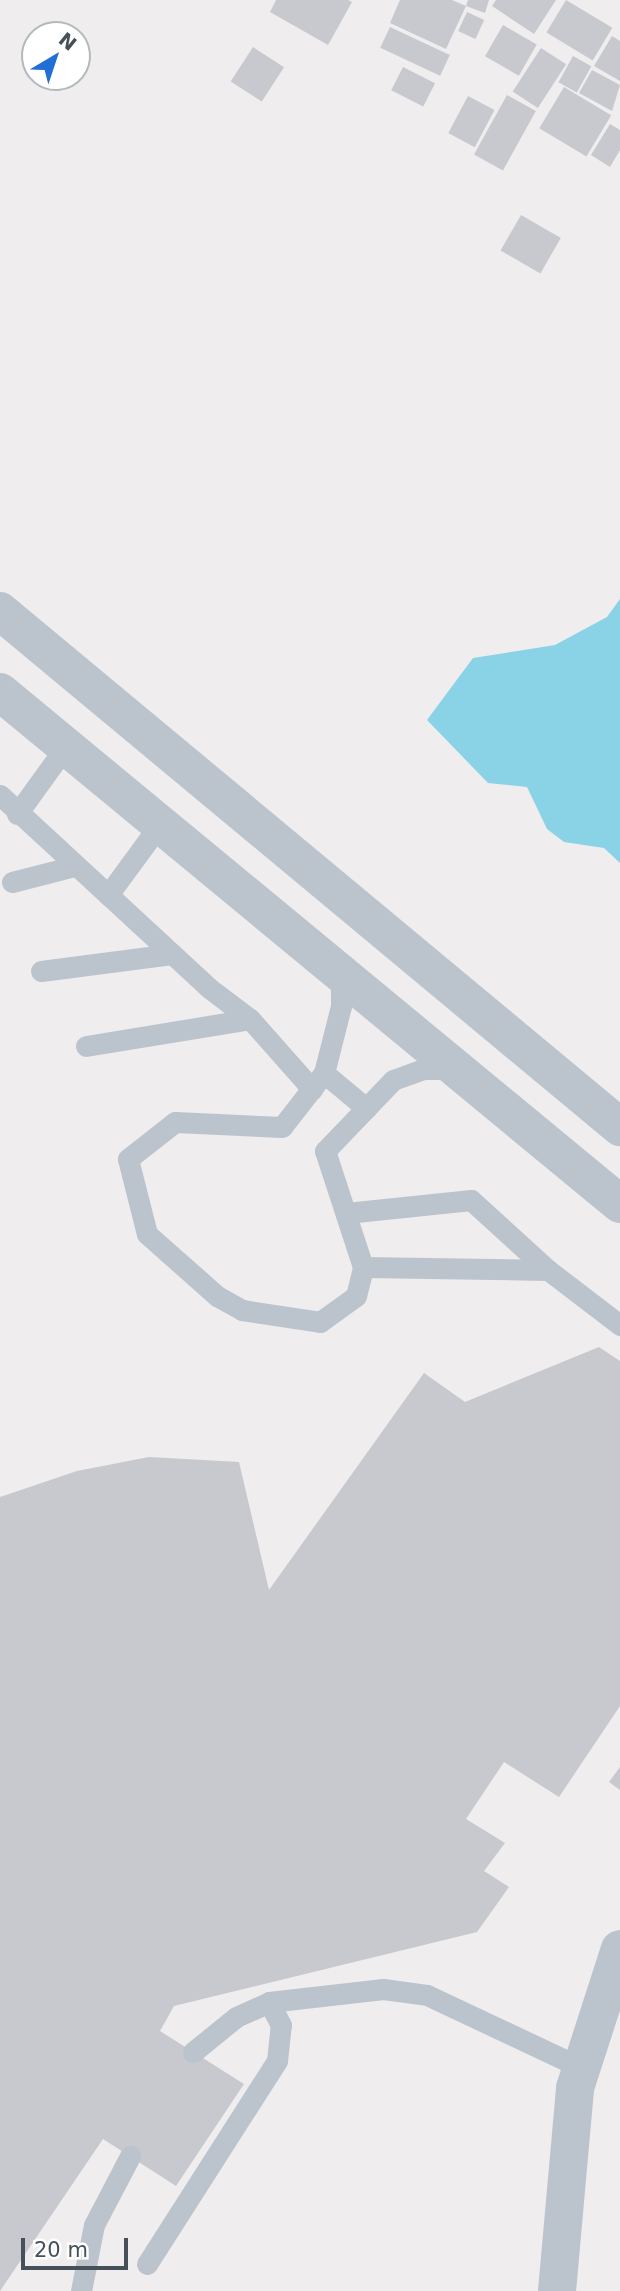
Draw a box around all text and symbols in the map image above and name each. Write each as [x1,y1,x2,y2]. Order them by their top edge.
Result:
north arrow [21,21,91,91]
text: N [55,28,81,55]
scale bar [24,2224,131,2268]
text: 20 m [34,2238,88,2262]

